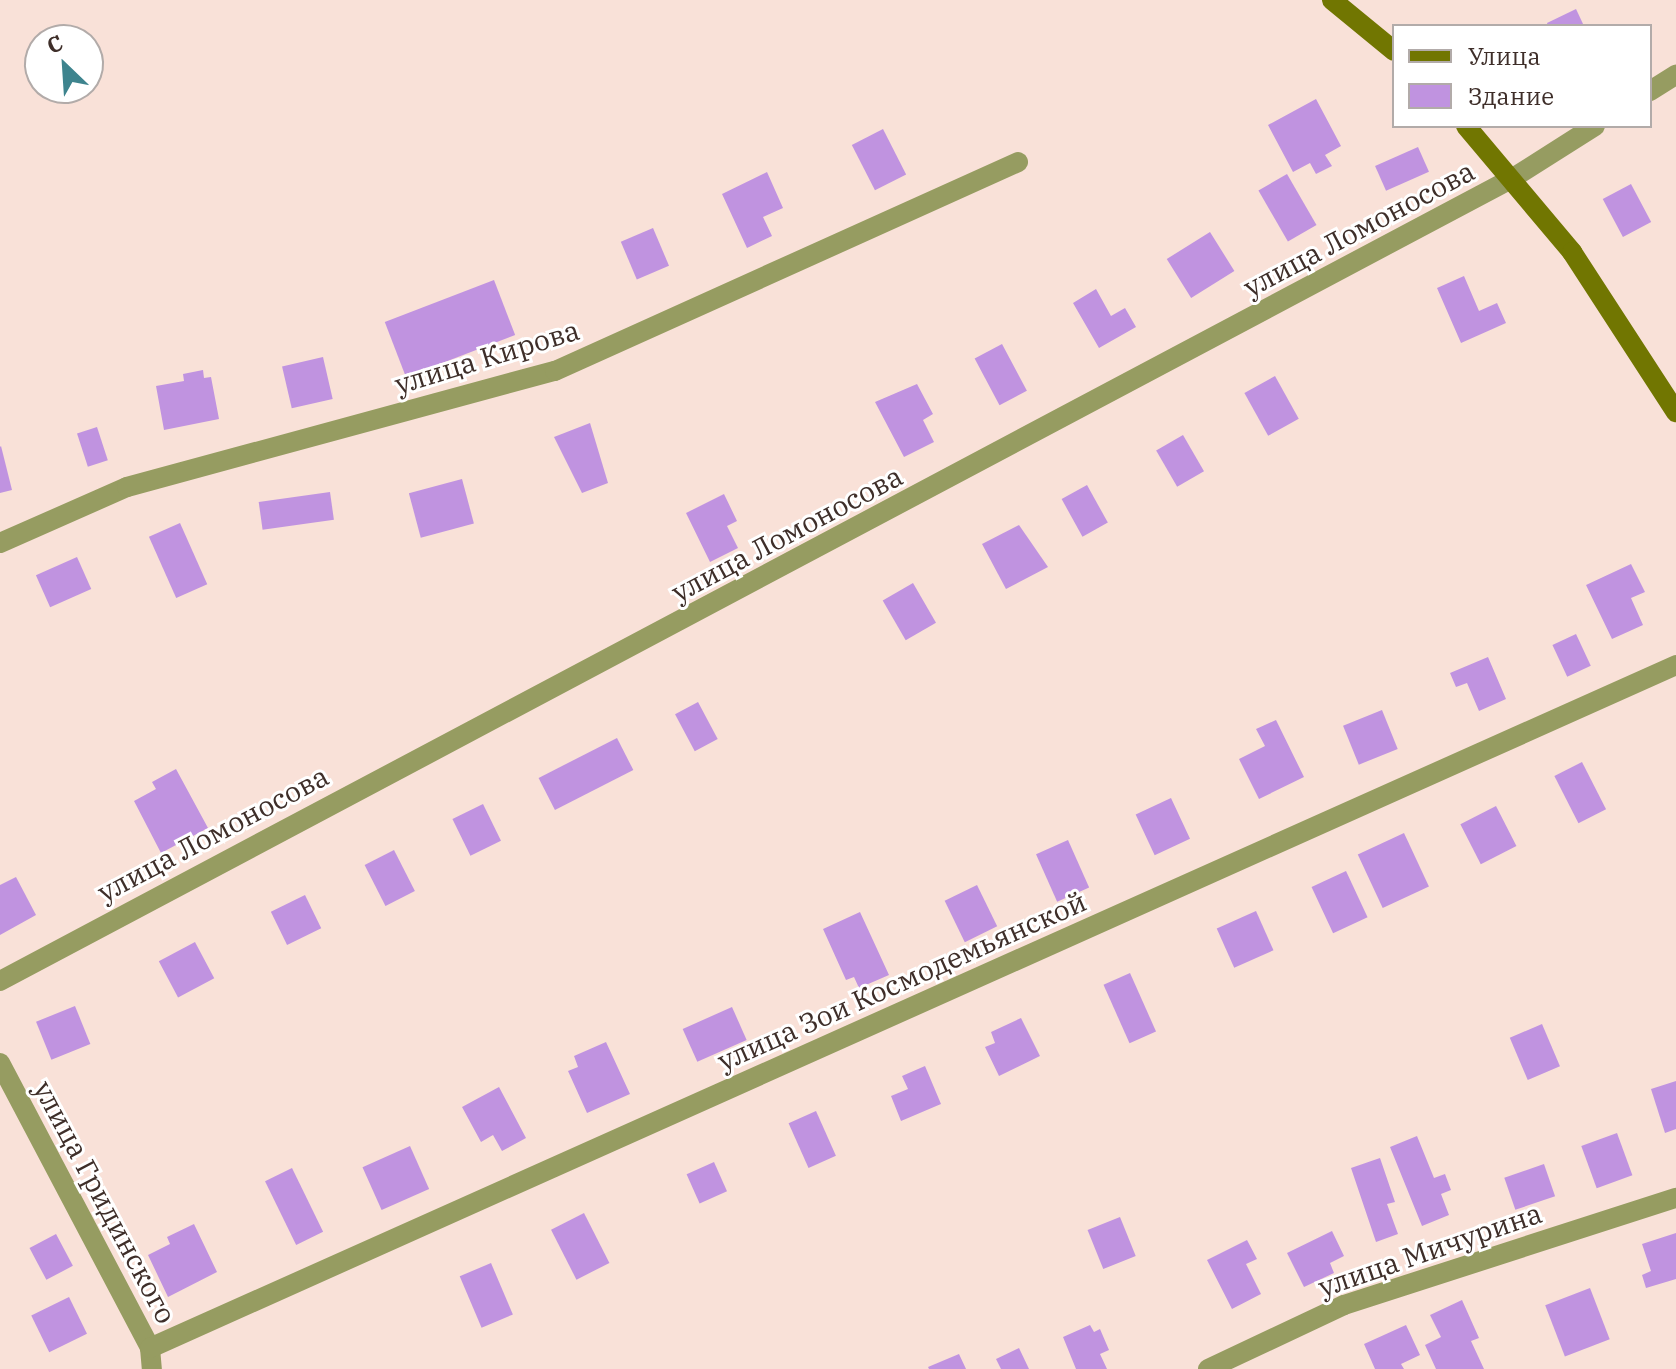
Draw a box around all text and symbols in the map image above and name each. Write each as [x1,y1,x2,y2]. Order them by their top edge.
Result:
north arrow [24,24,104,104]
legend [1392,24,1652,128]
text: С [42,27,67,60]
text: Улица [1468,40,1541,72]
text: Здание [1468,80,1554,112]
street label: улица Ломоносова [1238,154,1480,304]
street label: улица Кирова [391,313,583,401]
street label: улица Ломоносова [666,459,908,609]
street label: улица Ломоносова [92,759,334,909]
street label: улица Зои Космодемьянской [712,884,1092,1078]
street label: улица Гридинского [27,1075,183,1329]
street label: улица Мичурина [1314,1196,1546,1304]

